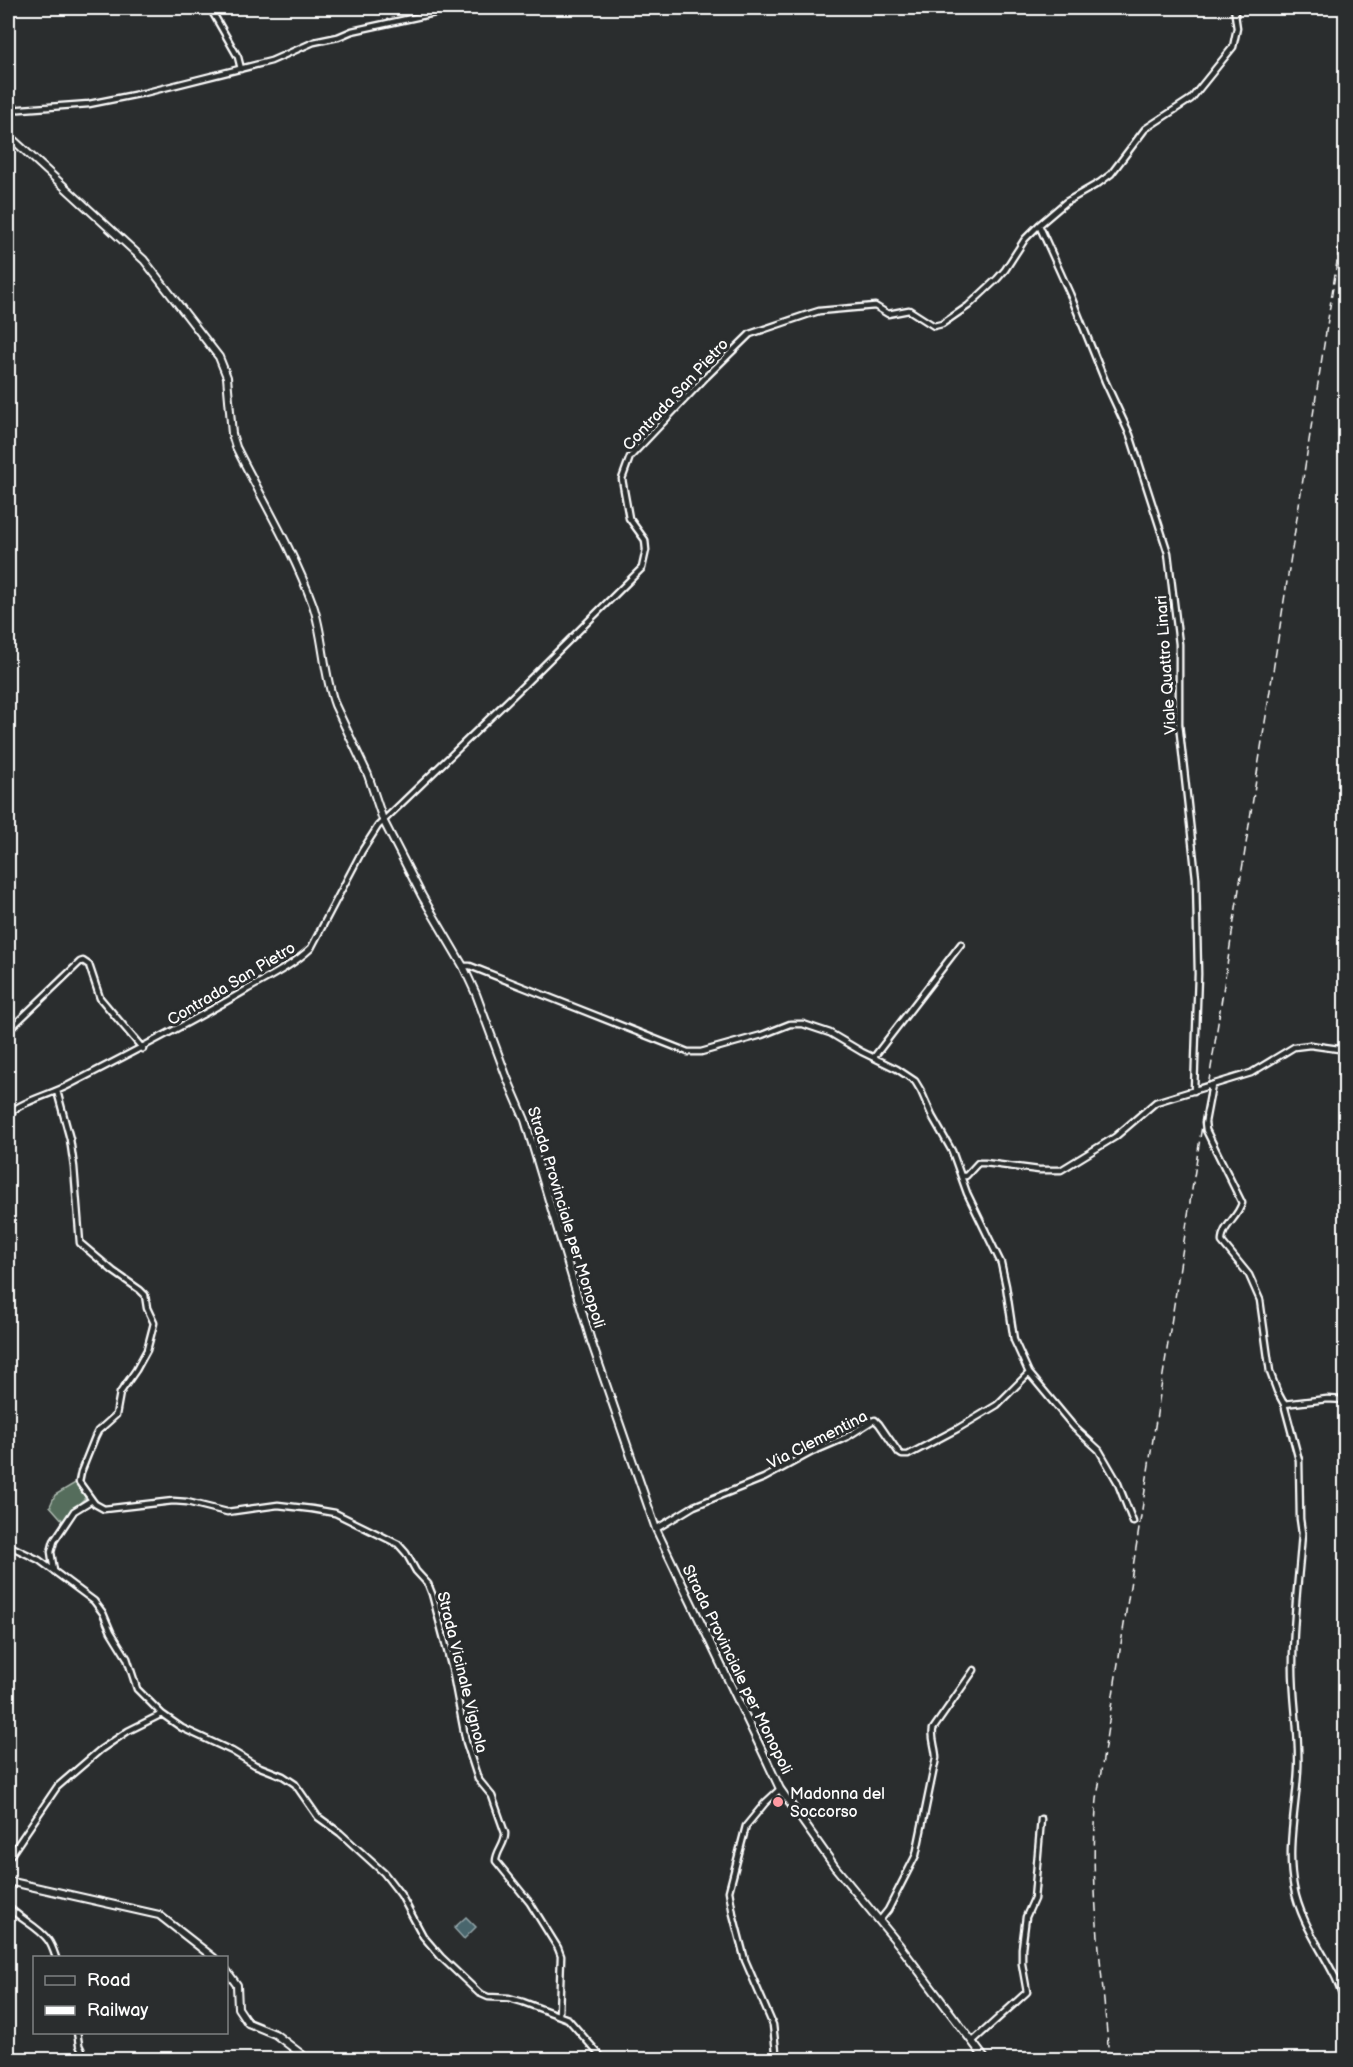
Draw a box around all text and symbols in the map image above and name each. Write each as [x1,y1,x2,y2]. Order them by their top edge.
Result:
street label: Contrada San Pietro [619,335,733,455]
street label: Viale Quattro Linari [1152,595,1181,735]
street label: Contrada San Pietro [164,939,299,1030]
street label: Strada Provinciale per Monopoli [523,1104,608,1331]
street label: Via Clementina [764,1407,871,1474]
street label: Strada Provinciale per Monopoli [678,1562,796,1778]
street label: Strada Vicinale Vignola [432,1590,491,1755]
place label: Madonna del Soccorso [790,1785,885,1822]
marker: Madonna del Soccorso [771,1795,785,1809]
legend [33,1956,228,2034]
text: Road [87,1970,131,1991]
text: Railway [87,2000,149,2021]

